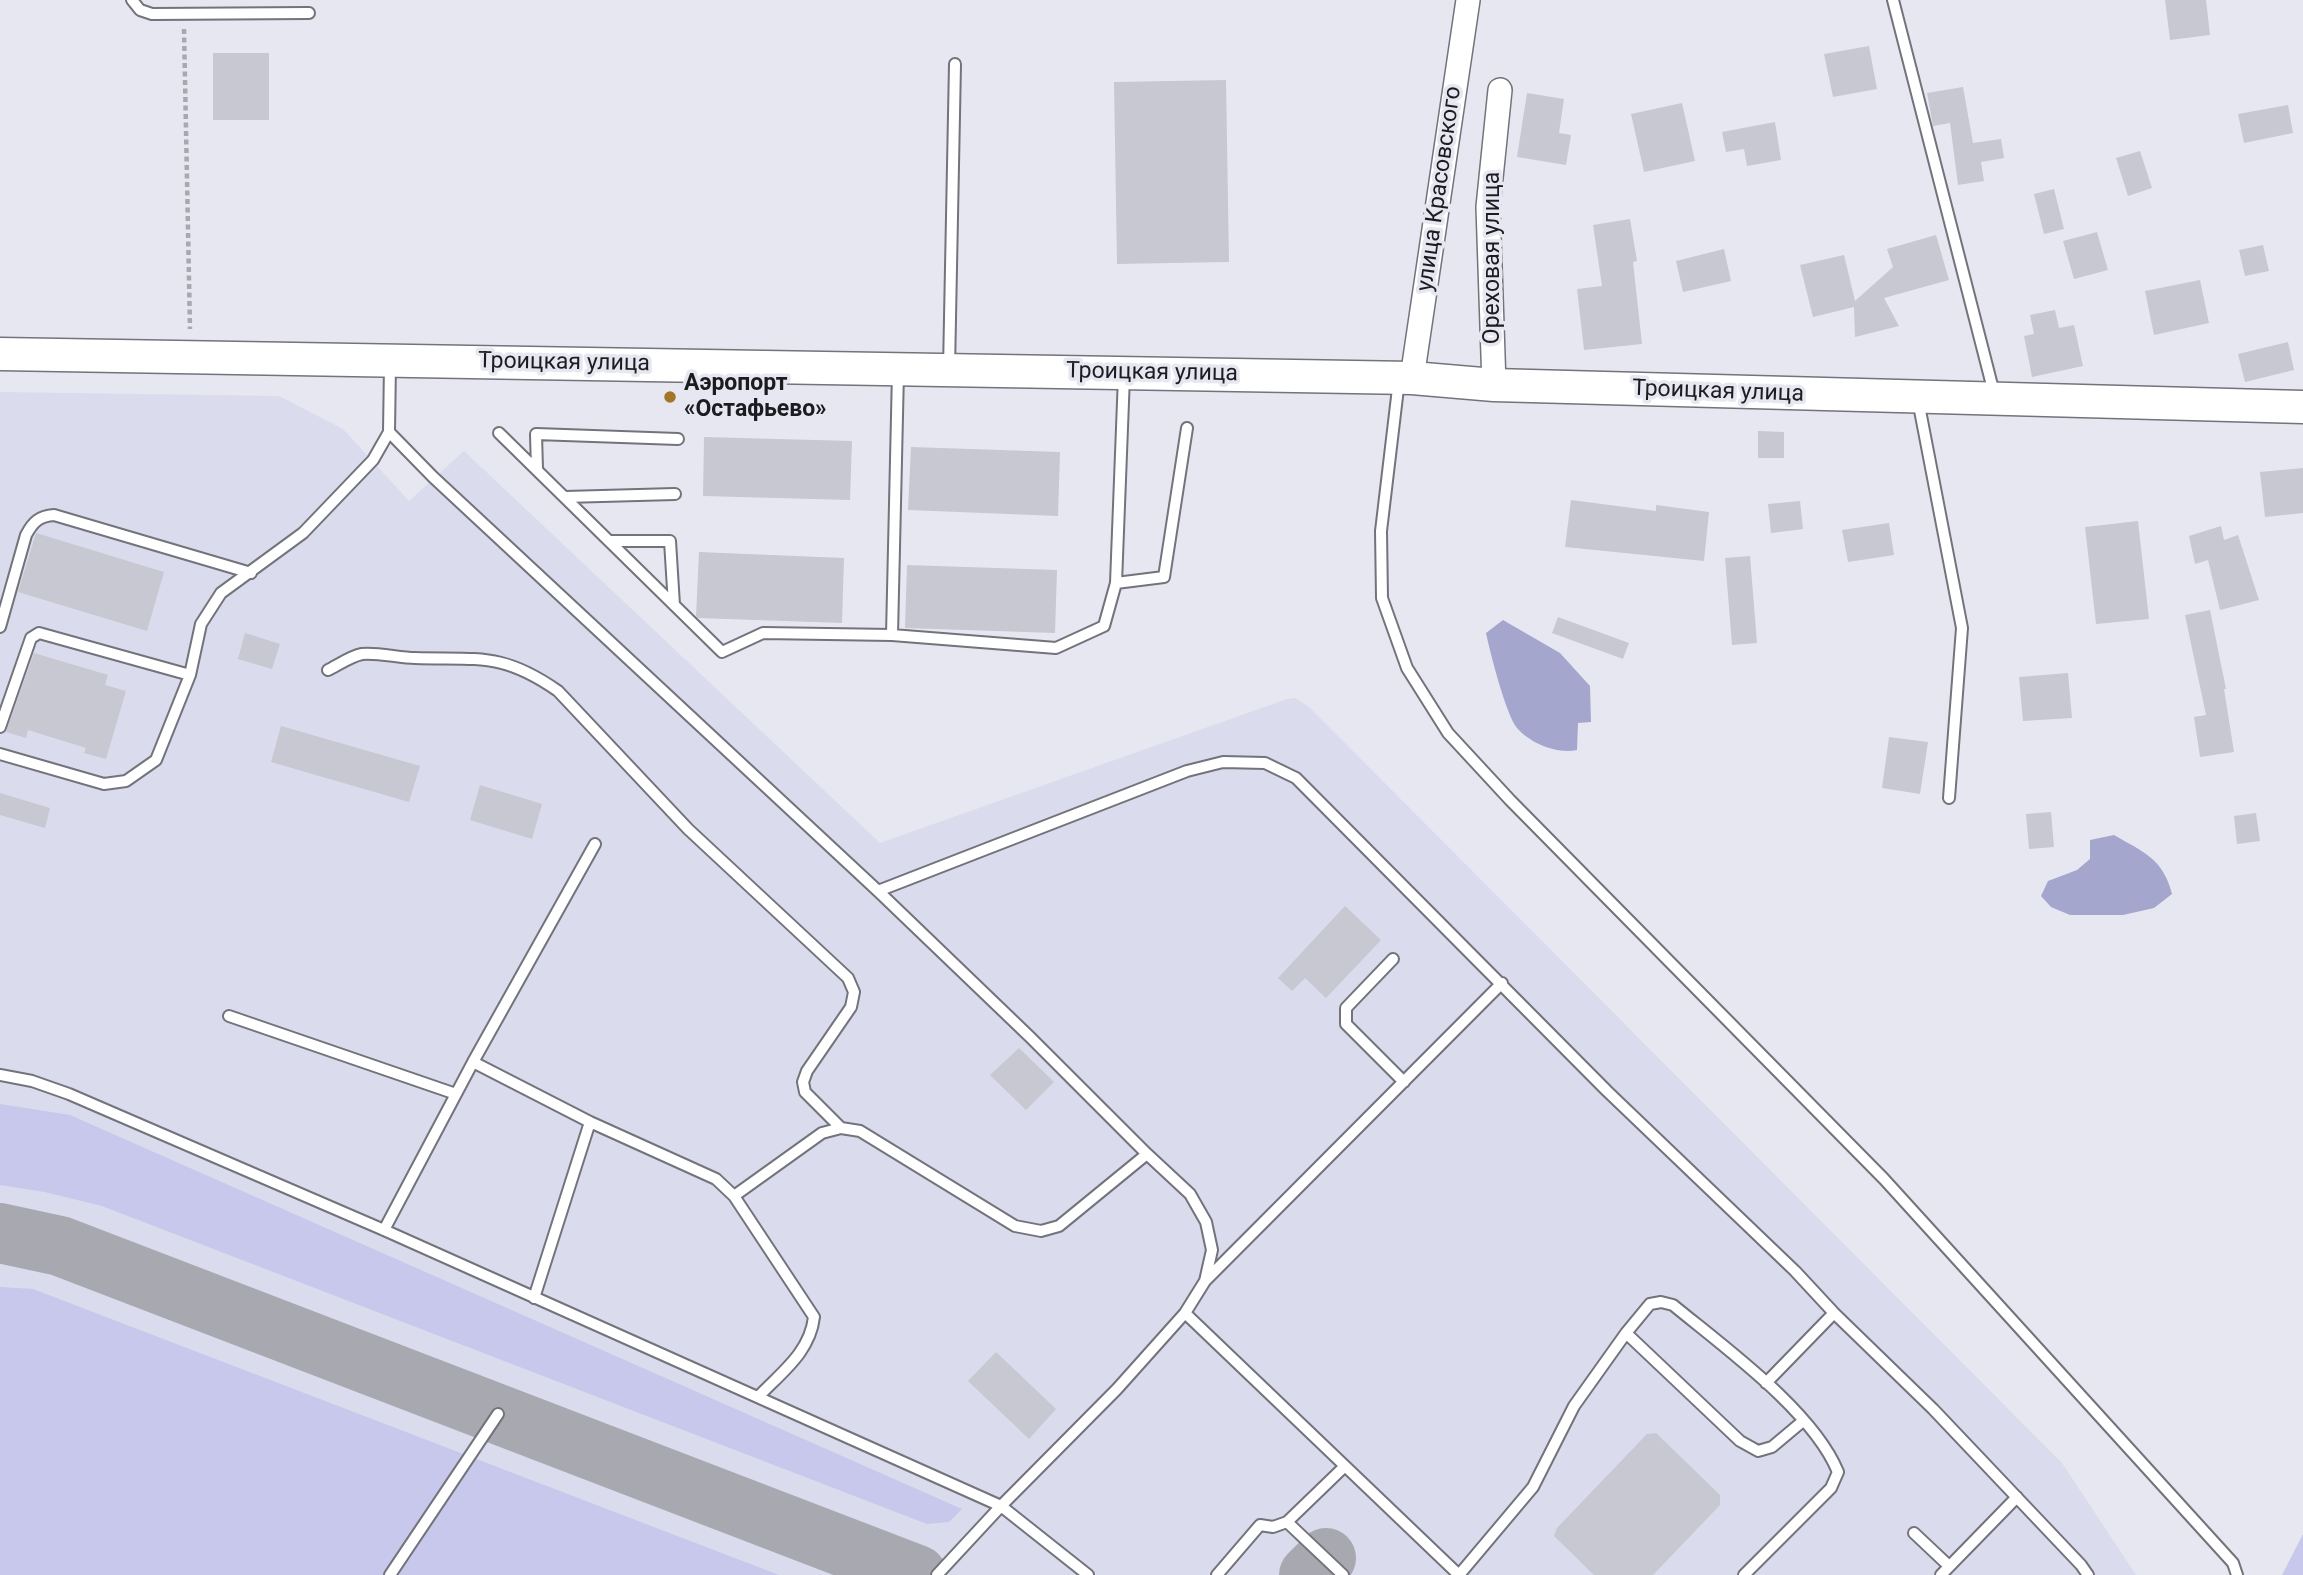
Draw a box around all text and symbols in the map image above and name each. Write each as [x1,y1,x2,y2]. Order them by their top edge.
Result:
street label: улица Красовского [1412,85,1468,293]
street label: Ореховая улица [1479,172,1507,344]
street label: Троицкая улица [478,348,650,378]
street label: Троицкая улица [1066,358,1238,388]
place label: Аэропорт «Остафьево» [684,370,827,424]
street label: Троицкая улица [1632,375,1804,409]
marker: Аэропорт «Остафьево» [662,389,678,405]

